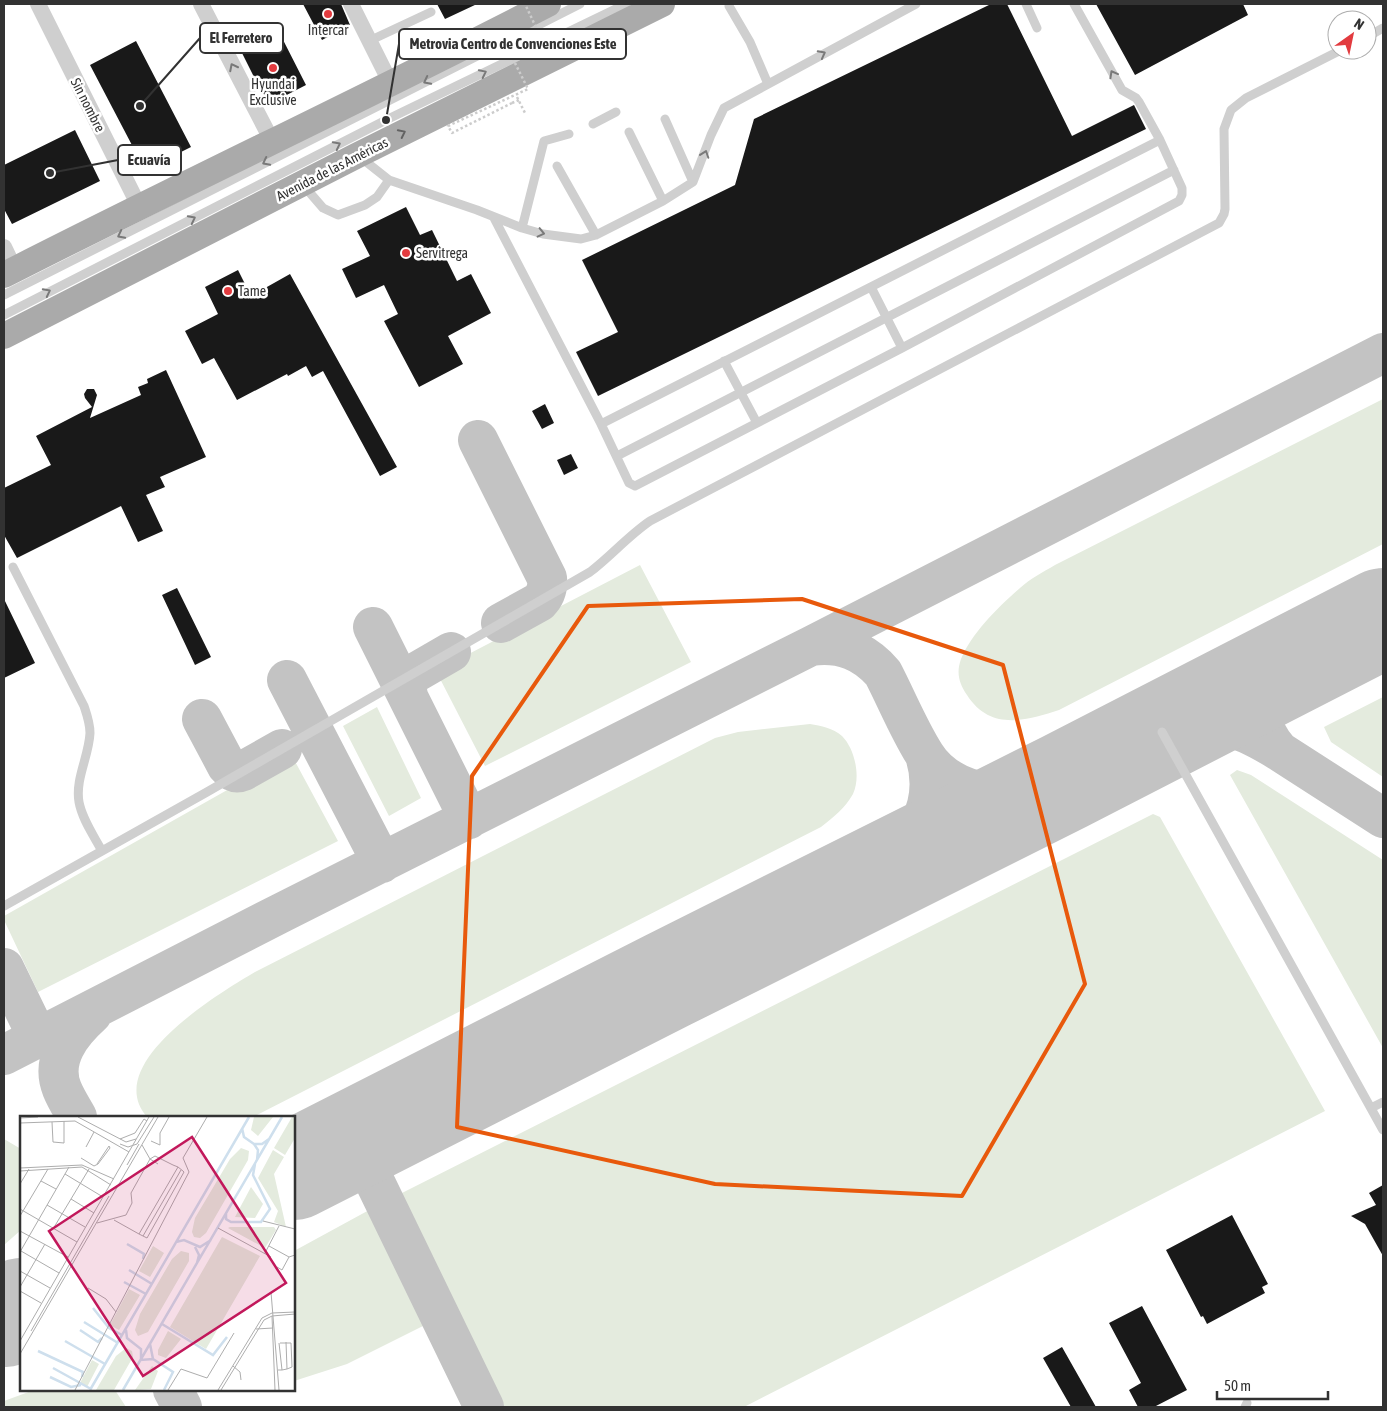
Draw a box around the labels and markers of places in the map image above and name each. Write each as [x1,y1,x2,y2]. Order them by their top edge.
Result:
marker: Intercar [322,8,334,20]
place label: Intercar [308,22,349,38]
callout: El Ferretero [200,23,283,53]
callout: Metrovia Centro de Convenciones Este [399,29,626,59]
marker: Hyundai Exclusive [267,62,279,74]
place label: Hyundai Exclusive [249,76,297,108]
callout: Ecuavía [118,145,181,175]
place label: Servitrega [416,245,468,261]
marker: Servitrega [400,247,412,259]
place label: Tame [238,283,266,299]
marker: Tame [222,285,234,297]

